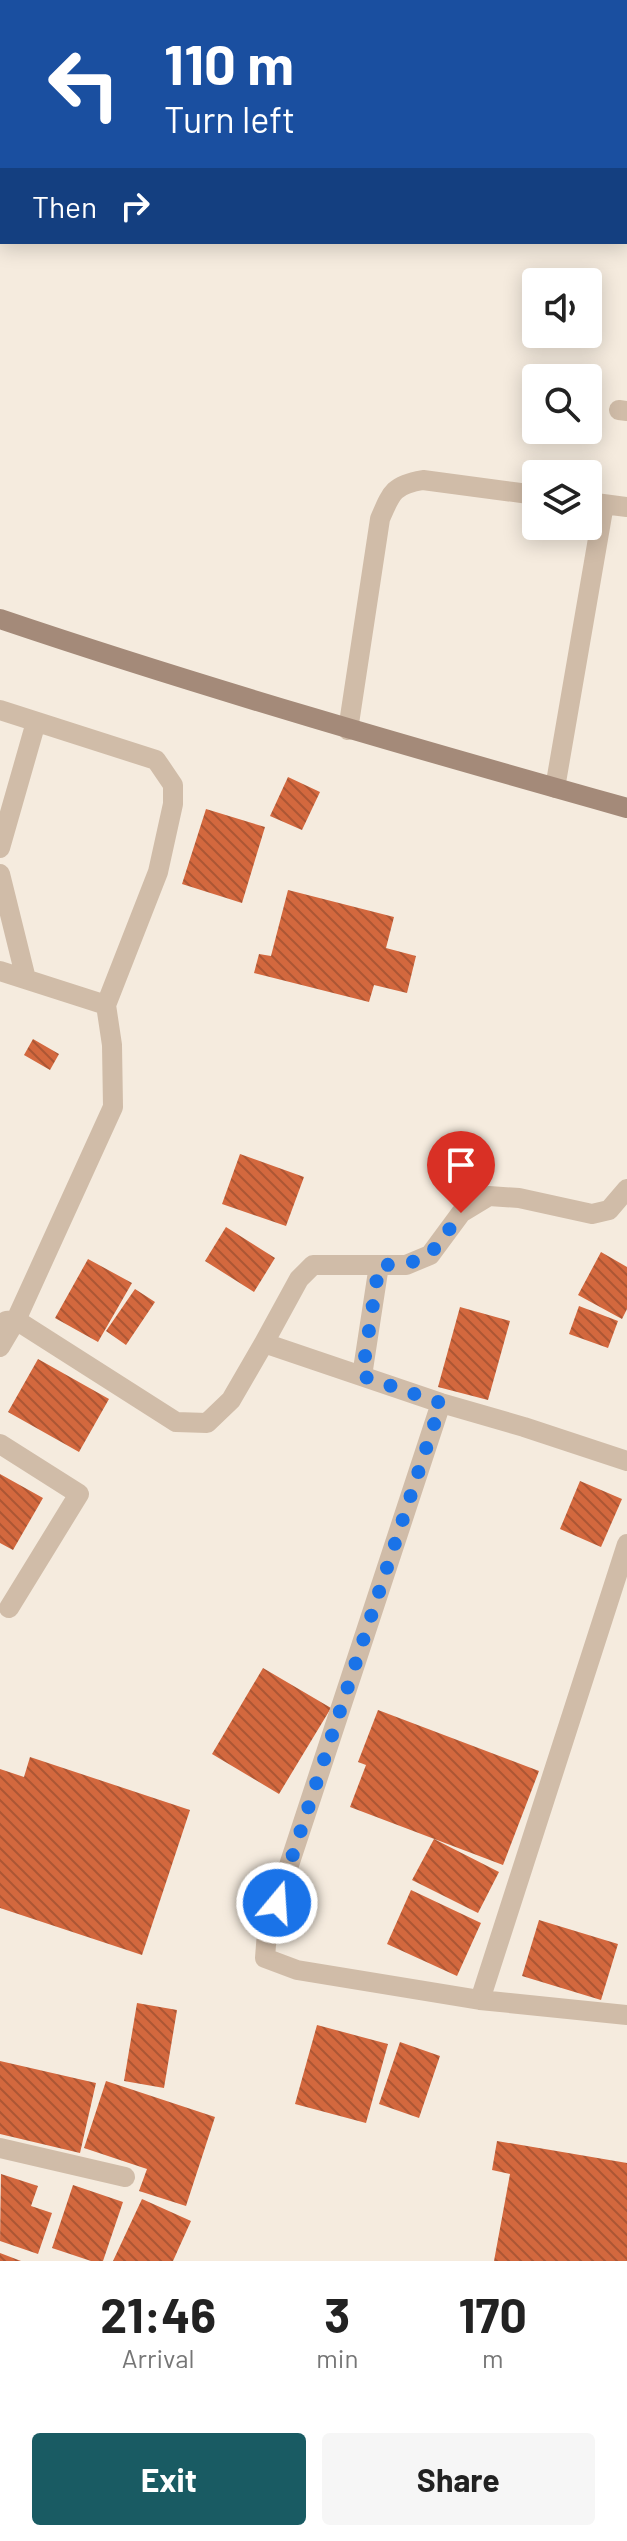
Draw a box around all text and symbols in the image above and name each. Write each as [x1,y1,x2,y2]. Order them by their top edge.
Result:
text: 110 m [164,29,294,96]
icon: left [32,32,136,136]
text: Turn left [164,97,295,140]
icon: right [113,184,157,228]
text: Then [32,188,97,224]
map controls [522,268,602,540]
button: sound [522,268,602,348]
button: search [522,364,602,444]
button: layers [522,460,602,540]
pin [427,1131,495,1213]
icon: arrive [439,1143,483,1187]
position arrow [235,1861,319,1945]
text: 21:46 [100,2285,216,2343]
text: 3 [324,2285,350,2343]
text: 170 [459,2285,527,2343]
text: Arrival [122,2342,194,2373]
text: min [316,2342,358,2373]
text: m [482,2342,503,2373]
button: Exit [32,2433,306,2525]
button: Share [322,2433,595,2525]

